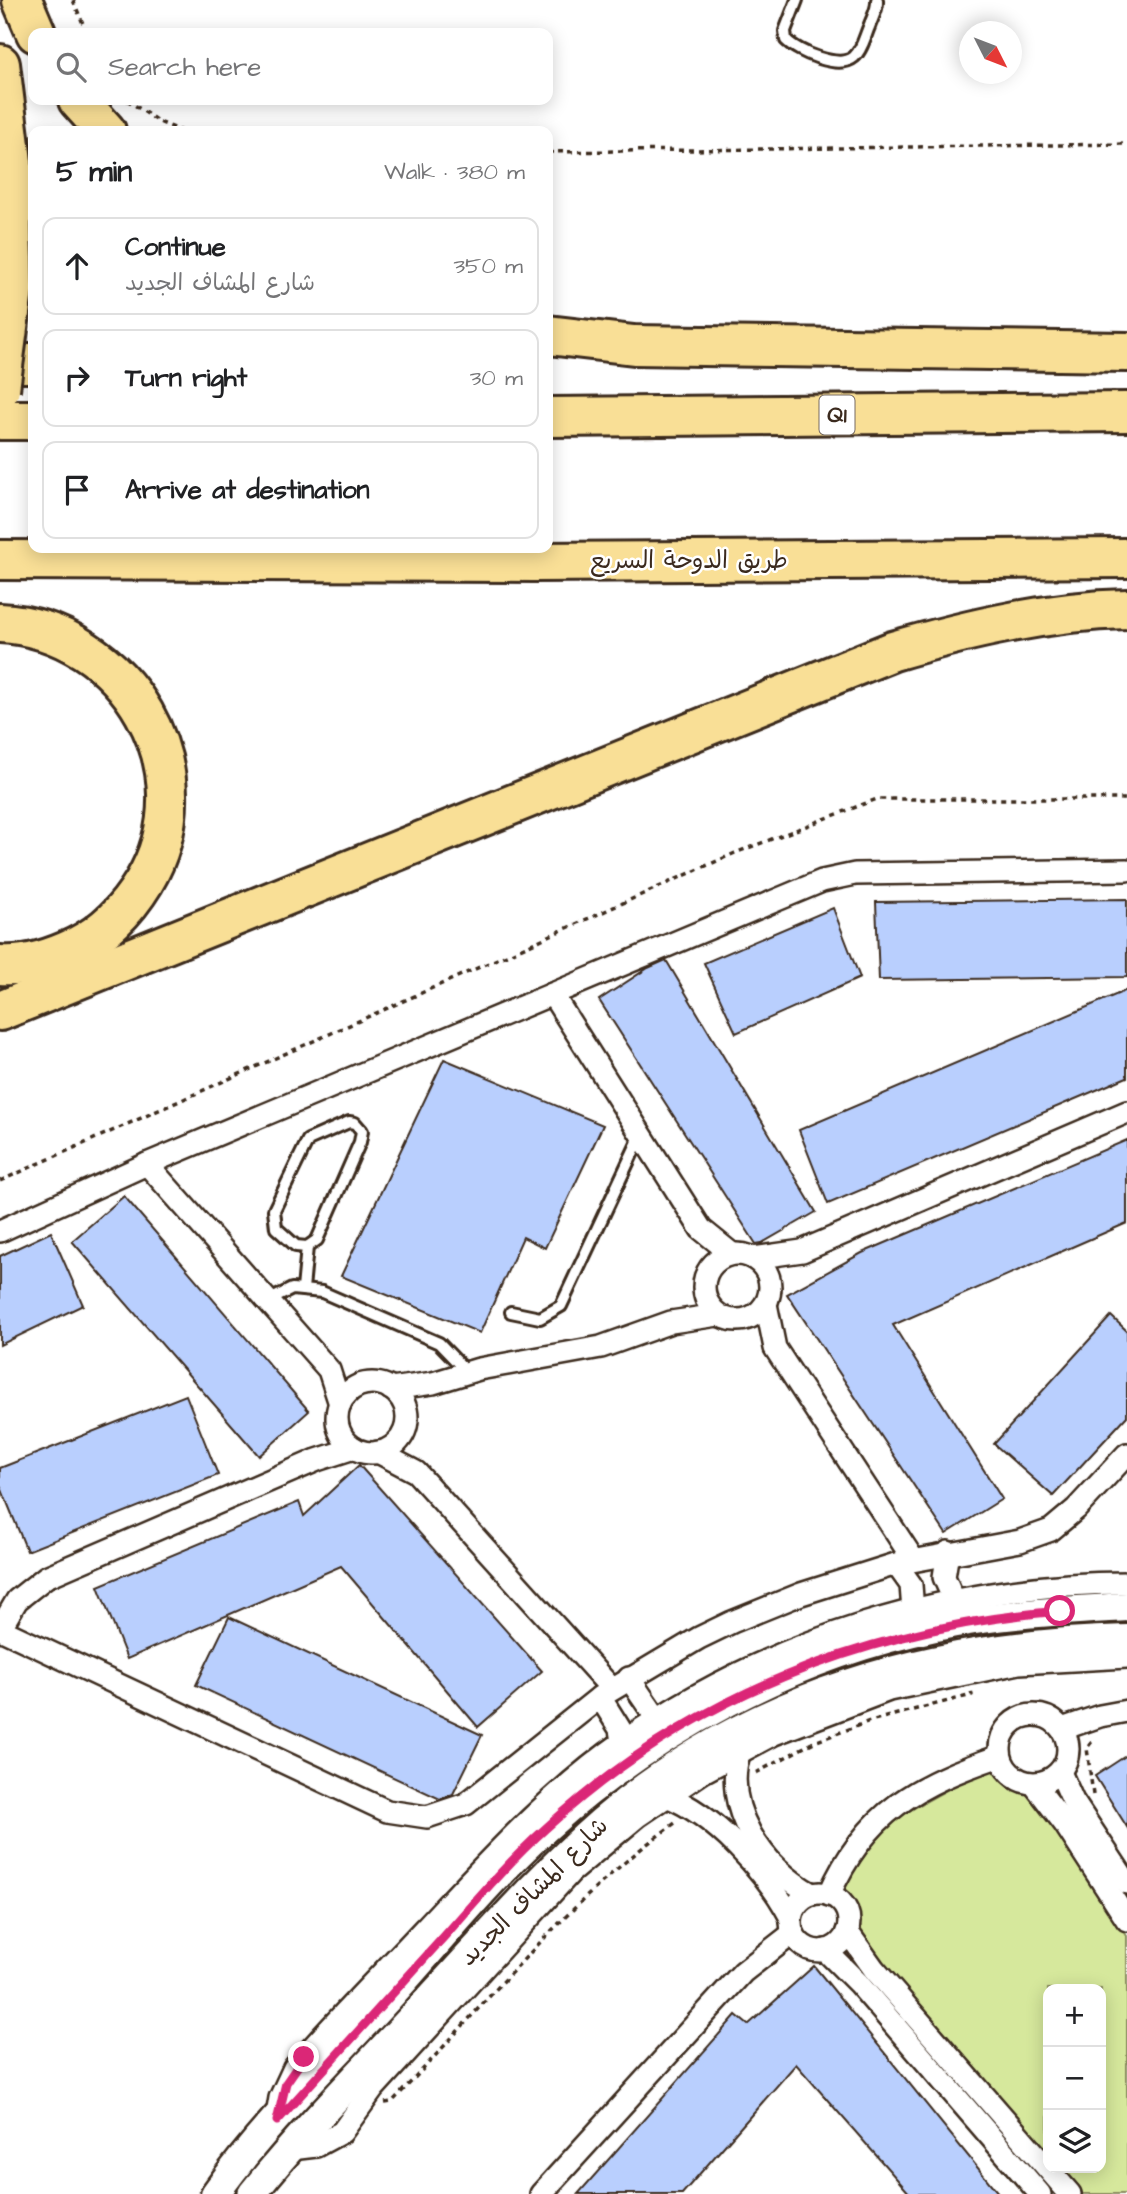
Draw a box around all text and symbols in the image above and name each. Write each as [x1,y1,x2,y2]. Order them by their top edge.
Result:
north arrow [959,21,1022,84]
search box [28,28,553,105]
icon: search [52,48,90,86]
text: Search here [108,49,261,85]
text: 5 min [56,151,132,193]
text: Walk · 380 m [384,156,525,188]
text: Continue [125,229,226,265]
icon: ahead [58,247,96,285]
text: 350 m [453,250,523,282]
text: شارع المشاف الجديد [125,267,315,299]
icon: right [58,359,96,397]
text: Turn right [125,360,247,396]
text: 30 m [470,362,523,394]
road number: Q1 [820,396,854,434]
icon: arrive [58,471,96,509]
text: Arrive at destination [125,472,370,508]
street label: طريق الدوحة السريع [590,544,788,578]
route start [1044,1595,1075,1626]
street label: شارع المشاف الجديد [452,1810,616,1974]
map controls [1043,1984,1106,2173]
button: + [1043,1984,1106,2047]
route end [288,2041,319,2072]
button: − [1043,2047,1106,2110]
button: layers [1043,2110,1106,2173]

